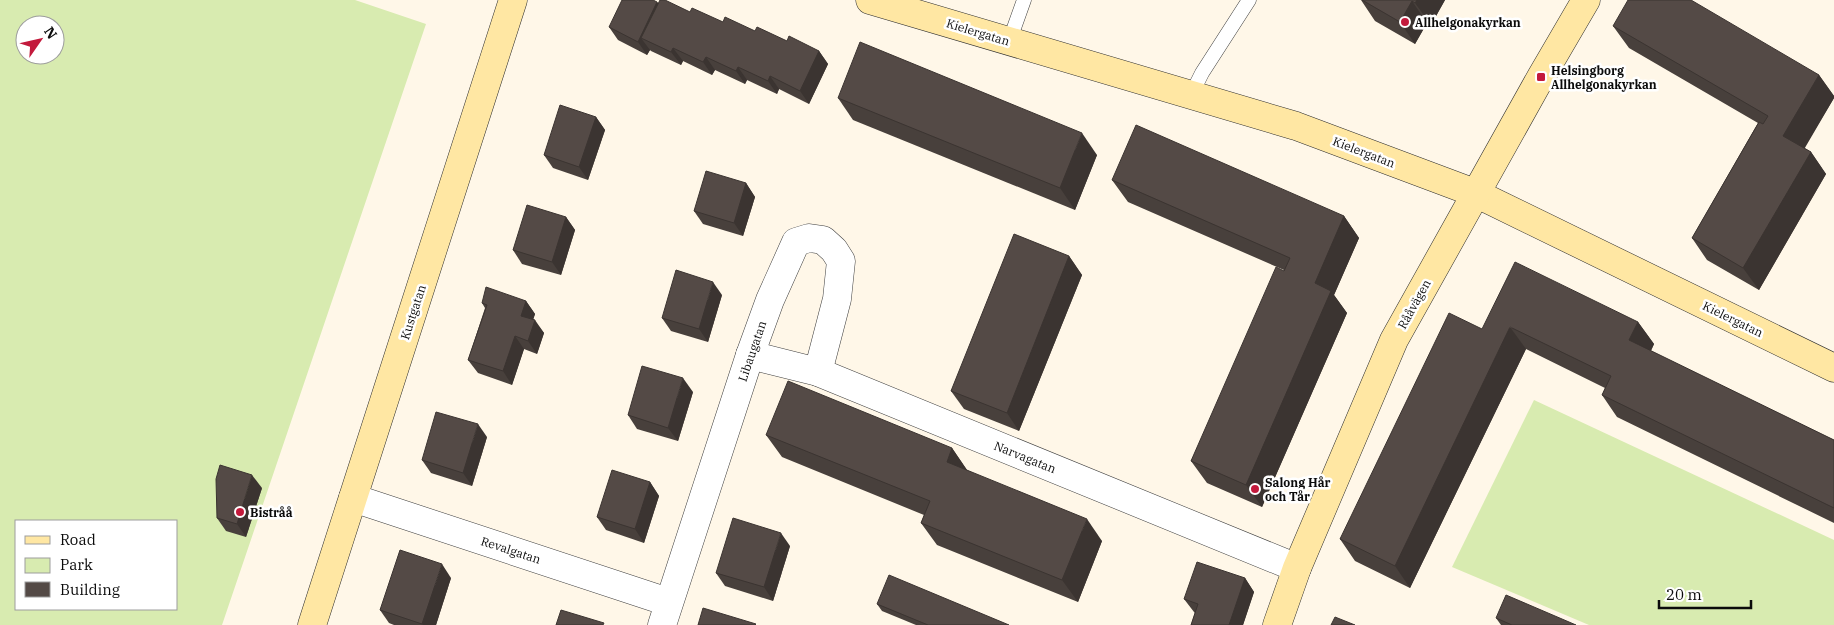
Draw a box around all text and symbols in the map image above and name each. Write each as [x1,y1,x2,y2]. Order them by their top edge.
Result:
north arrow [15,15,65,65]
street label: Kielergatan [945,15,1012,49]
place label: Allhelgonakyrkan [1415,15,1521,30]
marker: Allhelgonakyrkan [1399,16,1411,28]
text: N [40,23,61,42]
place label: Helsingborg Allhelgonakyrkan [1551,63,1657,92]
marker: Helsingborg Allhelgonakyrkan [1535,71,1547,83]
street label: Kielergatan [1331,133,1398,171]
street label: Rååvägen [1394,276,1434,331]
street label: Kustgatan [397,282,429,341]
street label: Kielergatan [1700,298,1766,340]
street label: Libaugatan [735,318,770,383]
street label: Narvagatan [992,438,1059,476]
place label: Salong Hår och Tår [1265,475,1331,504]
marker: Salong Hår och Tår [1249,483,1261,495]
place label: Bistråå [250,505,293,520]
marker: Bistråå [234,506,246,518]
legend [15,520,178,610]
text: Road [60,530,96,549]
street label: Revalgatan [479,533,543,567]
text: Park [60,555,93,574]
scale bar [1659,578,1752,610]
text: Building [60,580,120,599]
text: 20 m [1666,585,1702,604]

